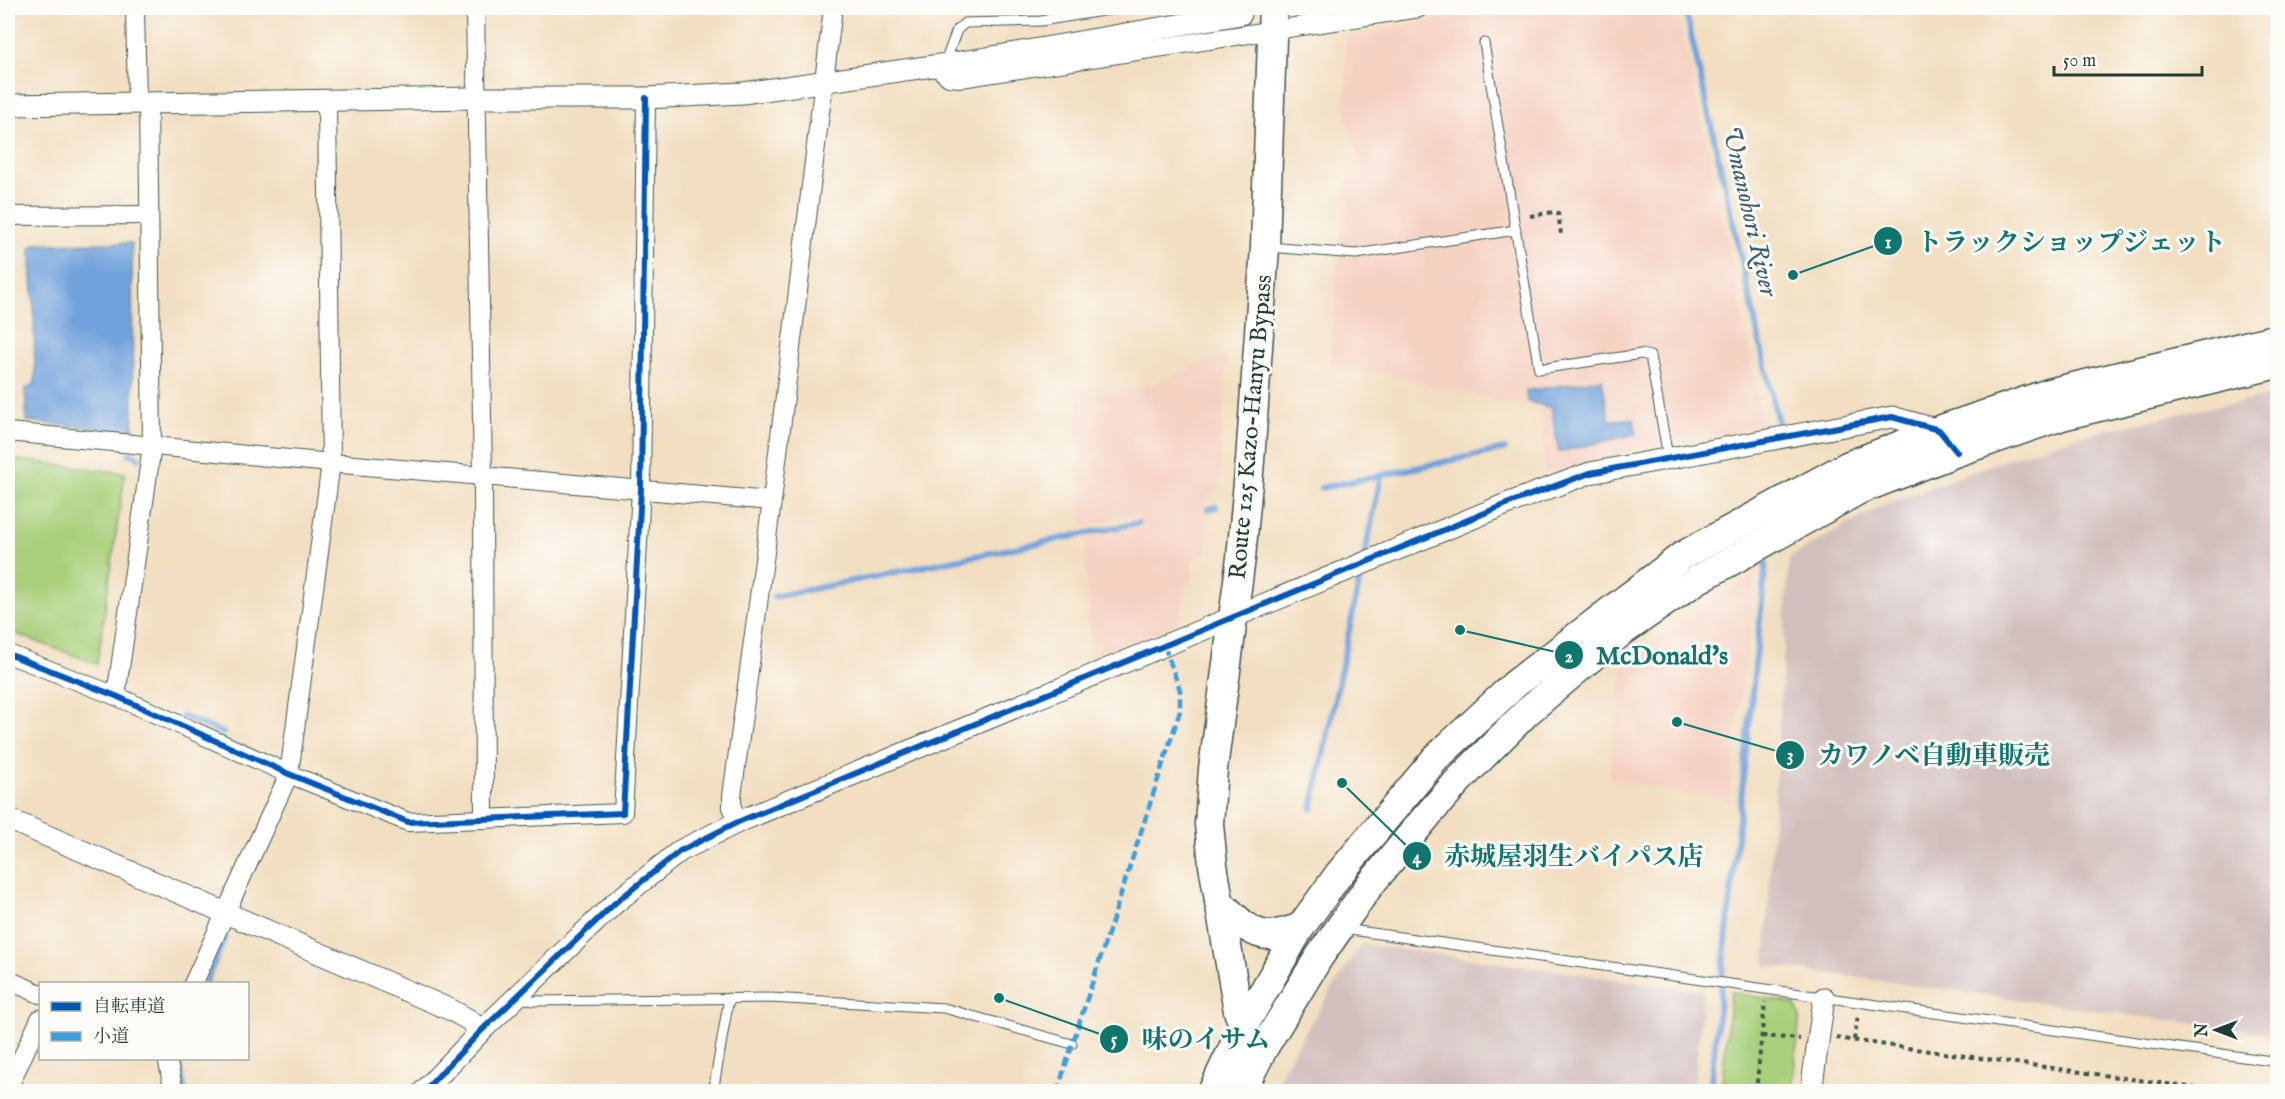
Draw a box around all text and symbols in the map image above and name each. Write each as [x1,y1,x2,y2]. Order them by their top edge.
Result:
scale bar [2054,39,2202,77]
text: 50 m [2063,50,2096,73]
water label: Umanohori River [1714,123,1785,301]
callout: トラックショップジェット [1873,219,2239,263]
text: トラックショップジェット [1916,227,2226,260]
text: 1 [1885,232,1892,255]
street label: Route 125 Kazo-Hanyu Bypass [1223,273,1280,581]
callout: McDonald's [1554,633,1740,677]
text: McDonald's [1596,640,1728,673]
text: 2 [1565,646,1574,669]
callout: カワノベ自動車販売 [1775,733,2063,777]
text: カワノベ自動車販売 [1818,740,2050,773]
text: 3 [1787,745,1793,768]
callout: 赤城屋羽生バイパス店 [1402,834,1716,878]
text: 赤城屋羽生バイパス店 [1444,841,1704,874]
text: 4 [1413,847,1423,870]
legend [39,982,249,1060]
text: 自転車道 [93,996,165,1019]
north arrow [2186,1000,2246,1060]
callout: 味のイサム [1099,1017,1283,1061]
text: N [2193,1023,2213,1038]
text: 味のイサム [1142,1024,1270,1057]
text: 小道 [93,1026,129,1049]
text: 5 [1111,1029,1118,1052]

